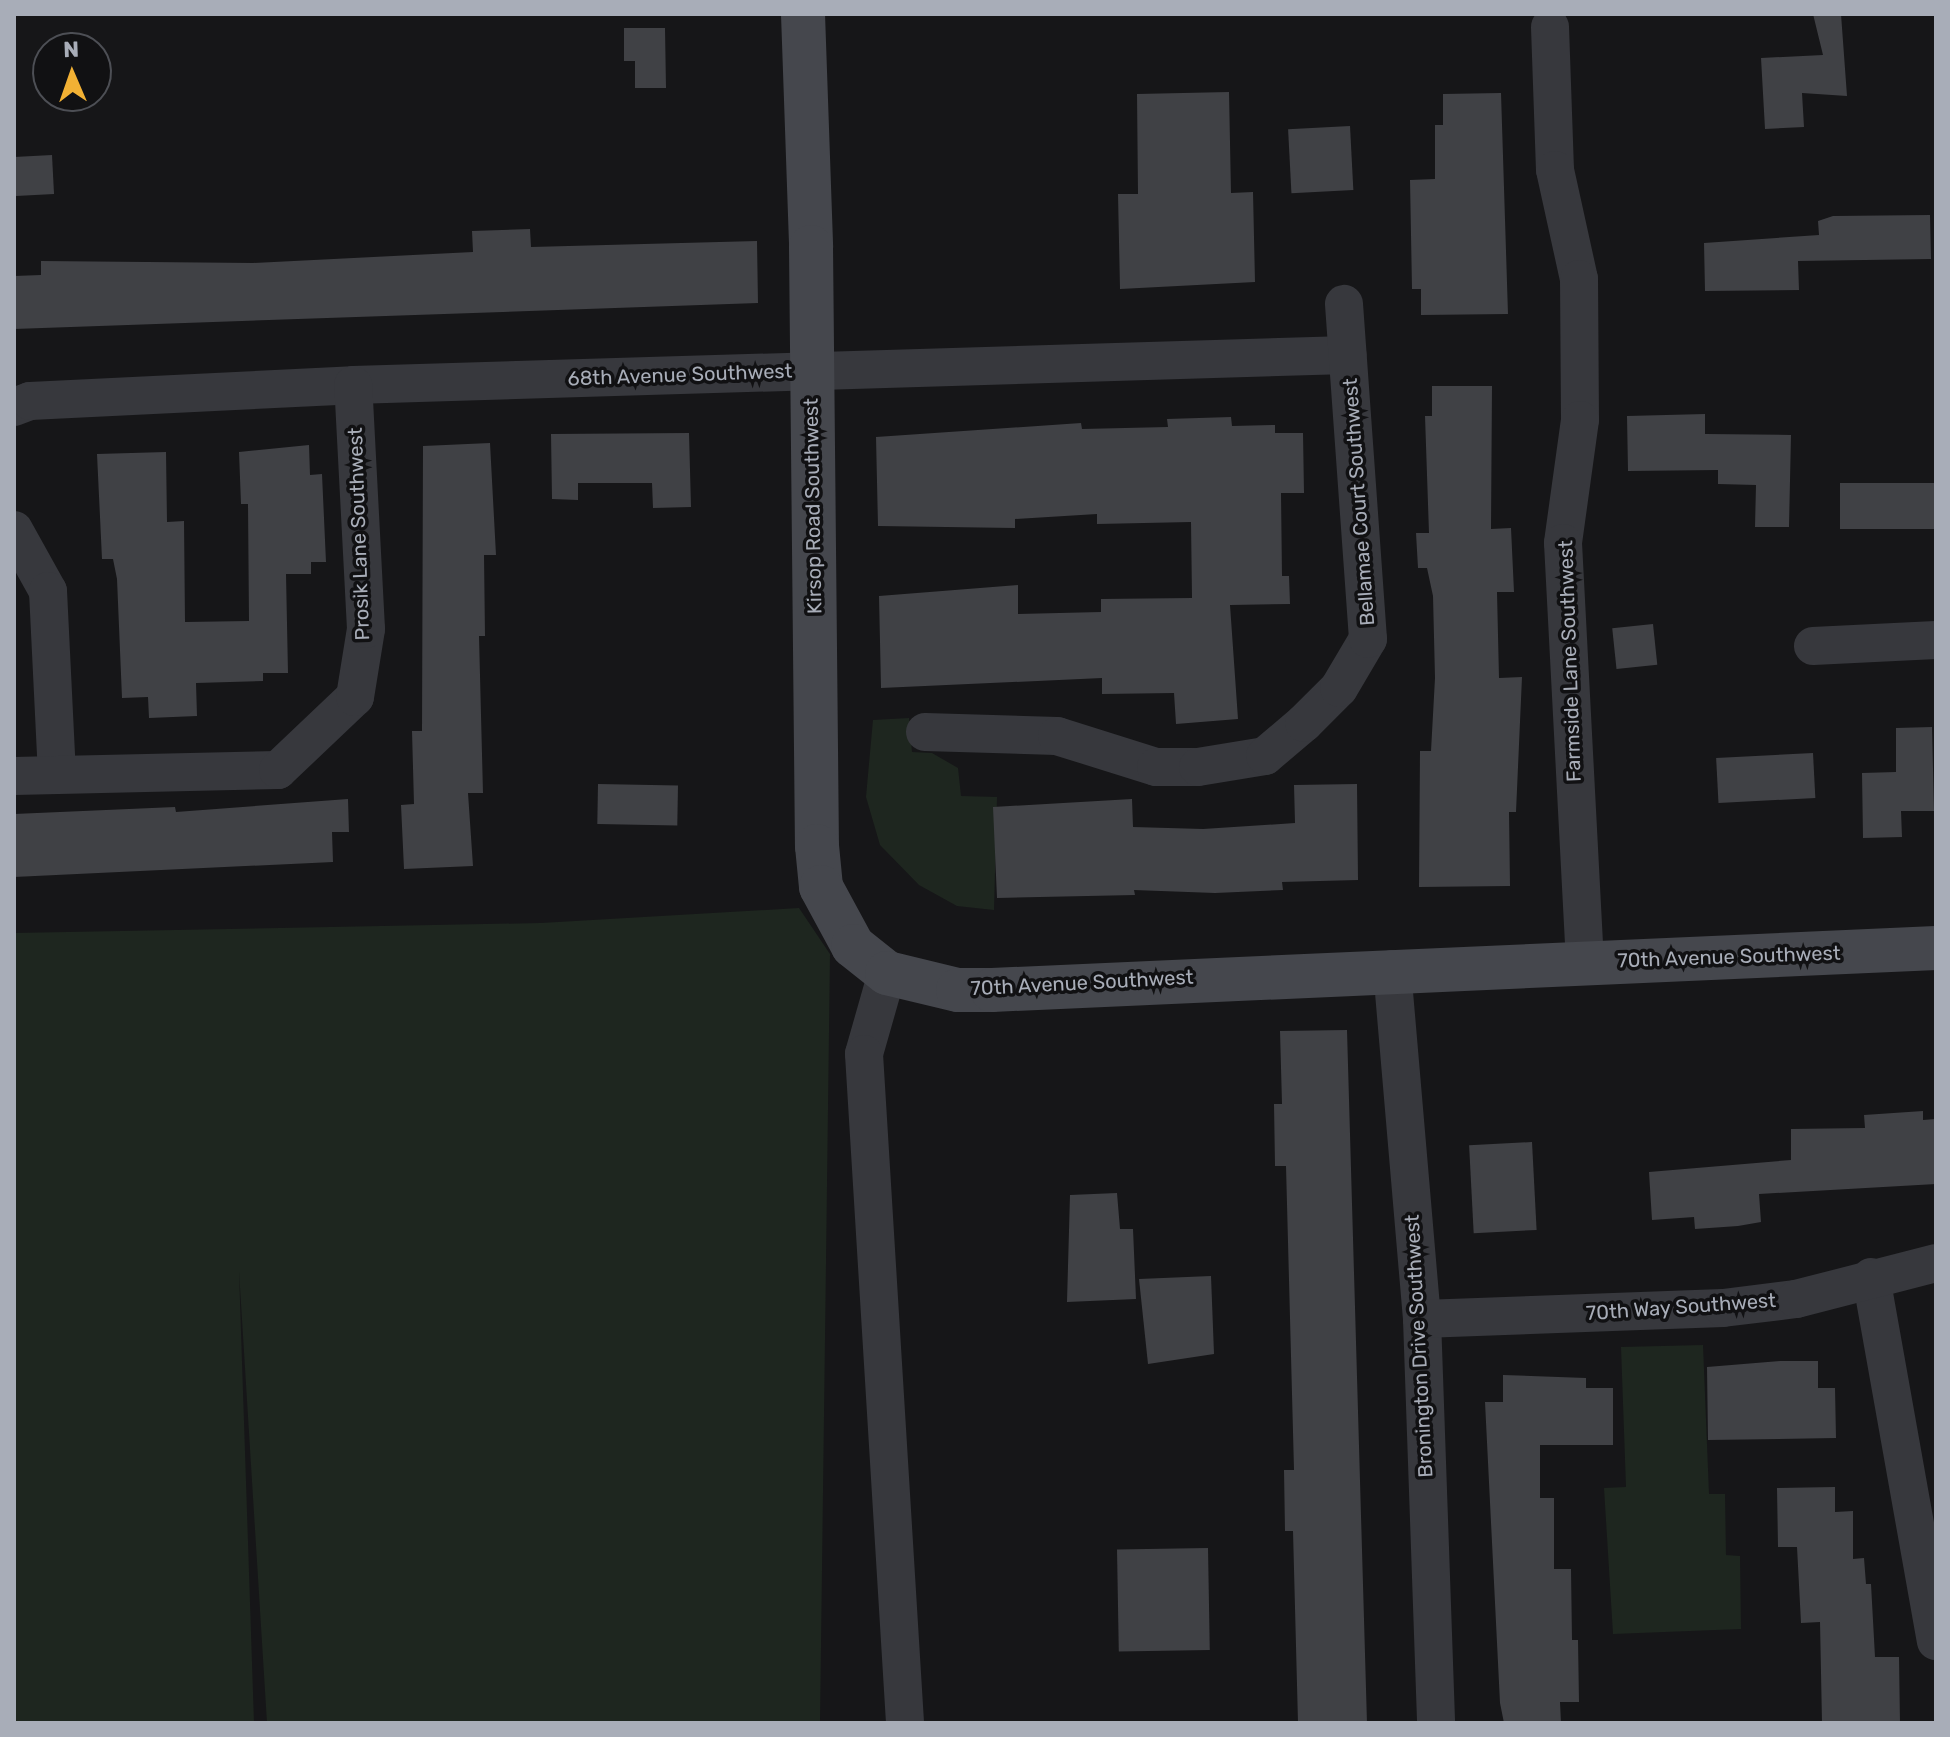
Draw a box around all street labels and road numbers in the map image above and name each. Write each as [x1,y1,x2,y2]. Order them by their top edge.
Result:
street label: 68th Avenue Southwest [567,359,793,391]
street label: Bellamae Court Southwest [1338,377,1380,627]
street label: Kirsop Road Southwest [799,398,827,614]
street label: Prosik Lane Southwest [343,427,375,641]
street label: Farmside Lane Southwest [1554,540,1586,782]
street label: 70th Avenue Southwest [1617,941,1841,973]
street label: 70th Avenue Southwest [970,965,1194,1001]
street label: Bronington Drive Southwest [1400,1214,1438,1478]
street label: 70th Way Southwest [1585,1288,1777,1326]

